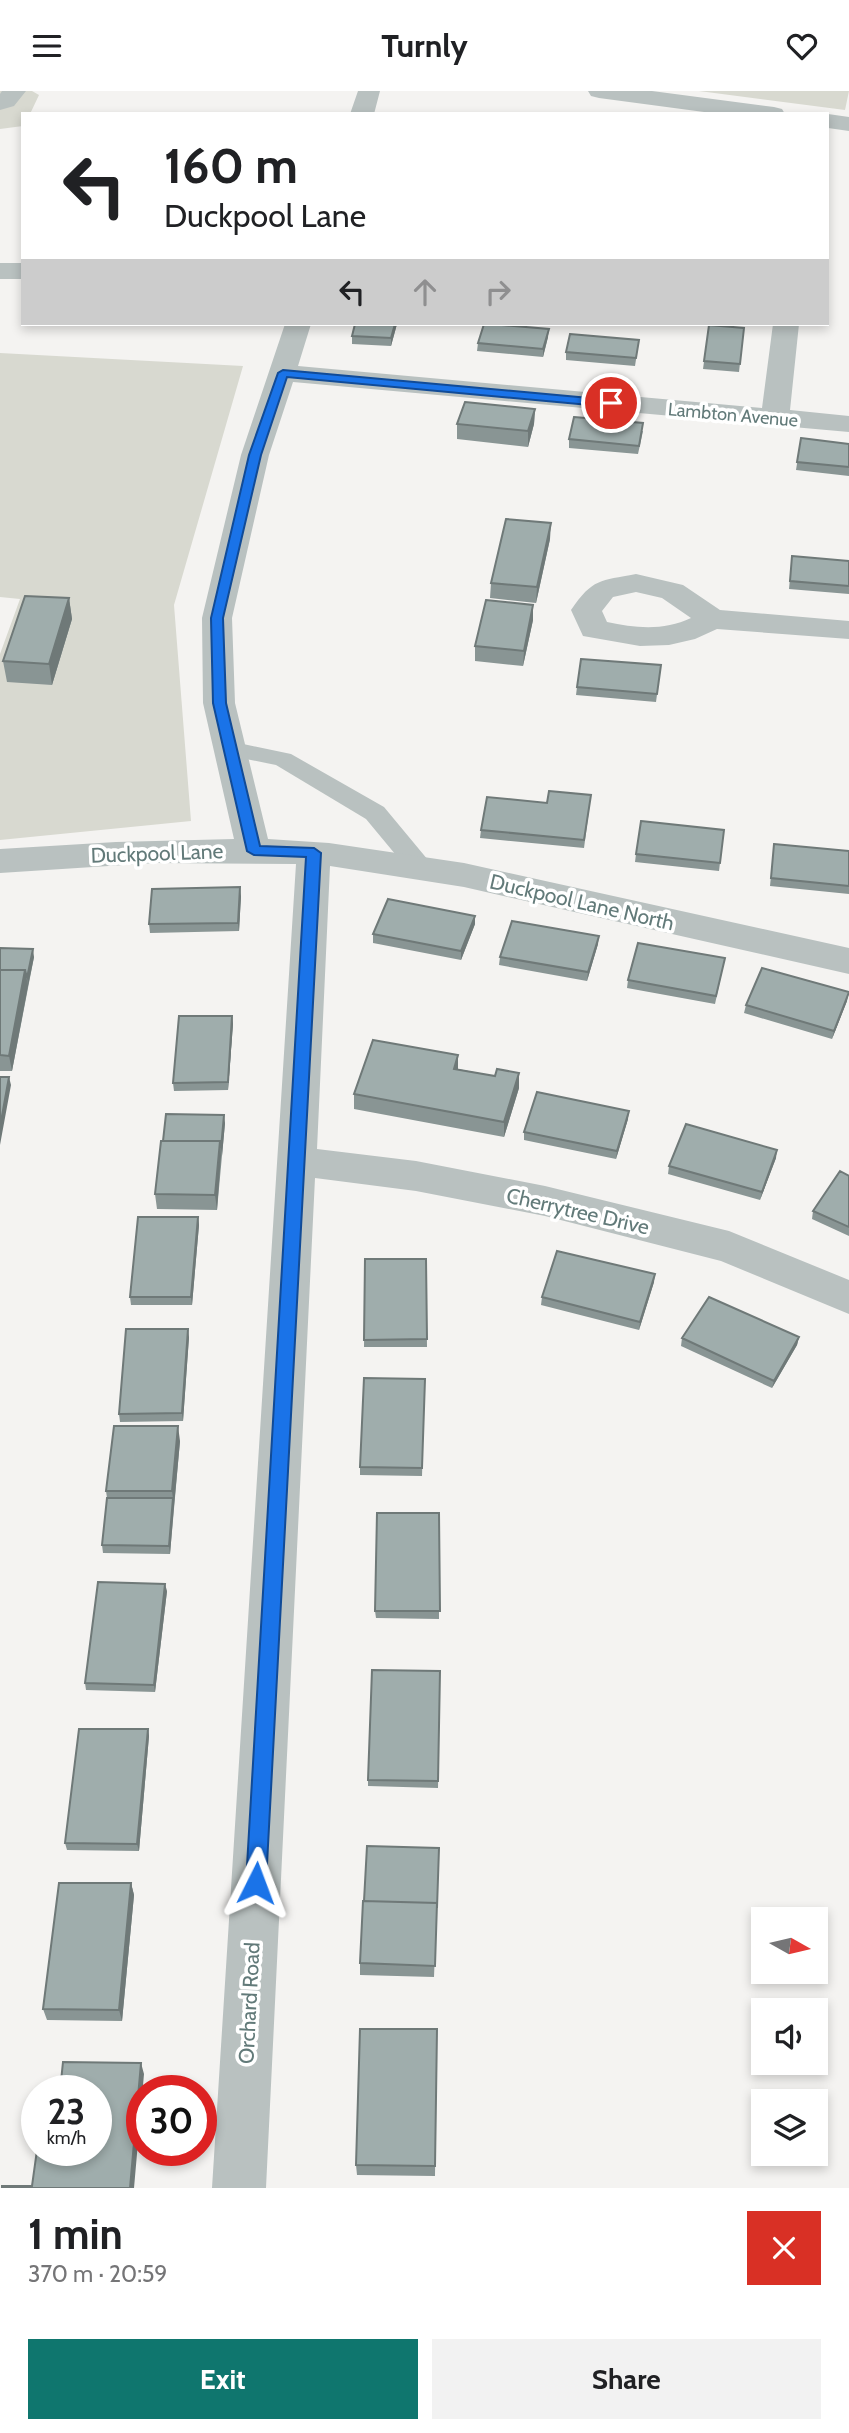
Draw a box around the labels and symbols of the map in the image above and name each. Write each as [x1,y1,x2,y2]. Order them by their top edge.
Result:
pin [581,373,641,433]
street label: Lambton Avenue [667,398,799,432]
street label: Duckpool Lane [90,838,224,868]
street label: Duckpool Lane North [487,869,677,935]
street label: Cherrytree Drive [504,1182,652,1240]
position arrow [219,1846,293,1920]
north arrow [751,1907,828,1985]
street label: Orchard Road [233,1942,265,2064]
speed limit sign: 30 [126,2075,217,2166]

